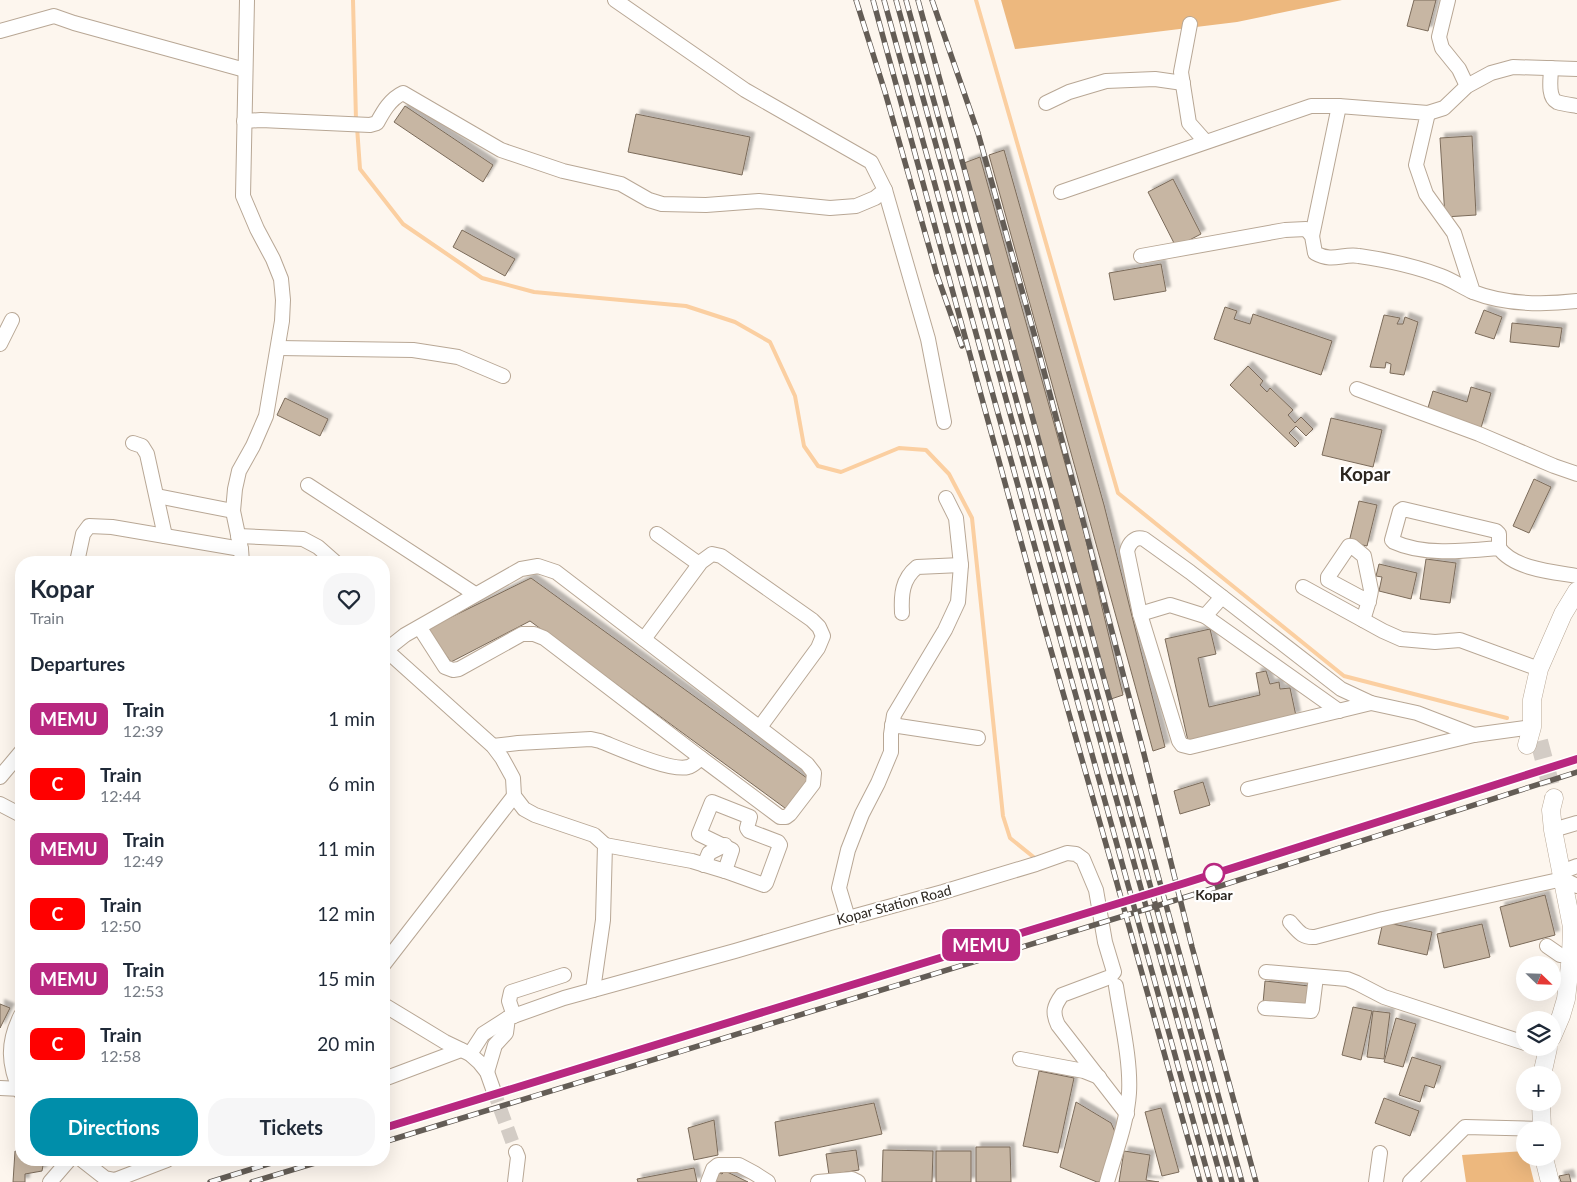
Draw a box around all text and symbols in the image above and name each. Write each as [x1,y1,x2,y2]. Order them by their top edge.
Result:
district label: Kopar [1340,462,1391,485]
button: heart [323,573,375,625]
text: Kopar [30,574,94,603]
text: Train [30,608,64,627]
text: Departures [30,652,125,675]
text: Train [123,698,164,721]
text: 1 min [328,707,375,730]
text: MEMU [40,708,98,730]
text: 12:39 [123,721,164,740]
text: Train [100,763,142,786]
text: 6 min [328,772,375,795]
text: C [52,773,63,795]
text: 12:44 [100,786,141,805]
text: Train [123,828,164,851]
text: 11 min [317,837,375,860]
text: MEMU [40,838,98,860]
text: 12:49 [123,851,164,870]
marker: Kopar [1203,863,1225,885]
street label: Kopar Station Road [835,881,953,928]
place label: Kopar [1195,886,1233,903]
text: Train [100,893,142,916]
text: 12 min [317,902,375,925]
text: C [52,903,63,925]
text: 12:50 [100,916,141,935]
line badge: MEMU [946,929,1016,961]
text: MEMU [952,934,1010,956]
north arrow [1516,956,1561,1001]
map controls [1516,956,1561,1166]
text: Train [123,958,164,981]
text: 15 min [317,967,375,990]
text: MEMU [40,968,98,990]
text: 12:53 [123,981,164,1000]
button: layers [1516,1011,1561,1056]
text: Train [100,1023,142,1046]
text: 20 min [317,1032,375,1055]
text: C [52,1033,63,1055]
text: 12:58 [100,1046,141,1065]
button: + [1516,1066,1561,1111]
button: Directions [30,1098,198,1156]
button: Tickets [208,1098,375,1156]
button: − [1516,1121,1561,1166]

